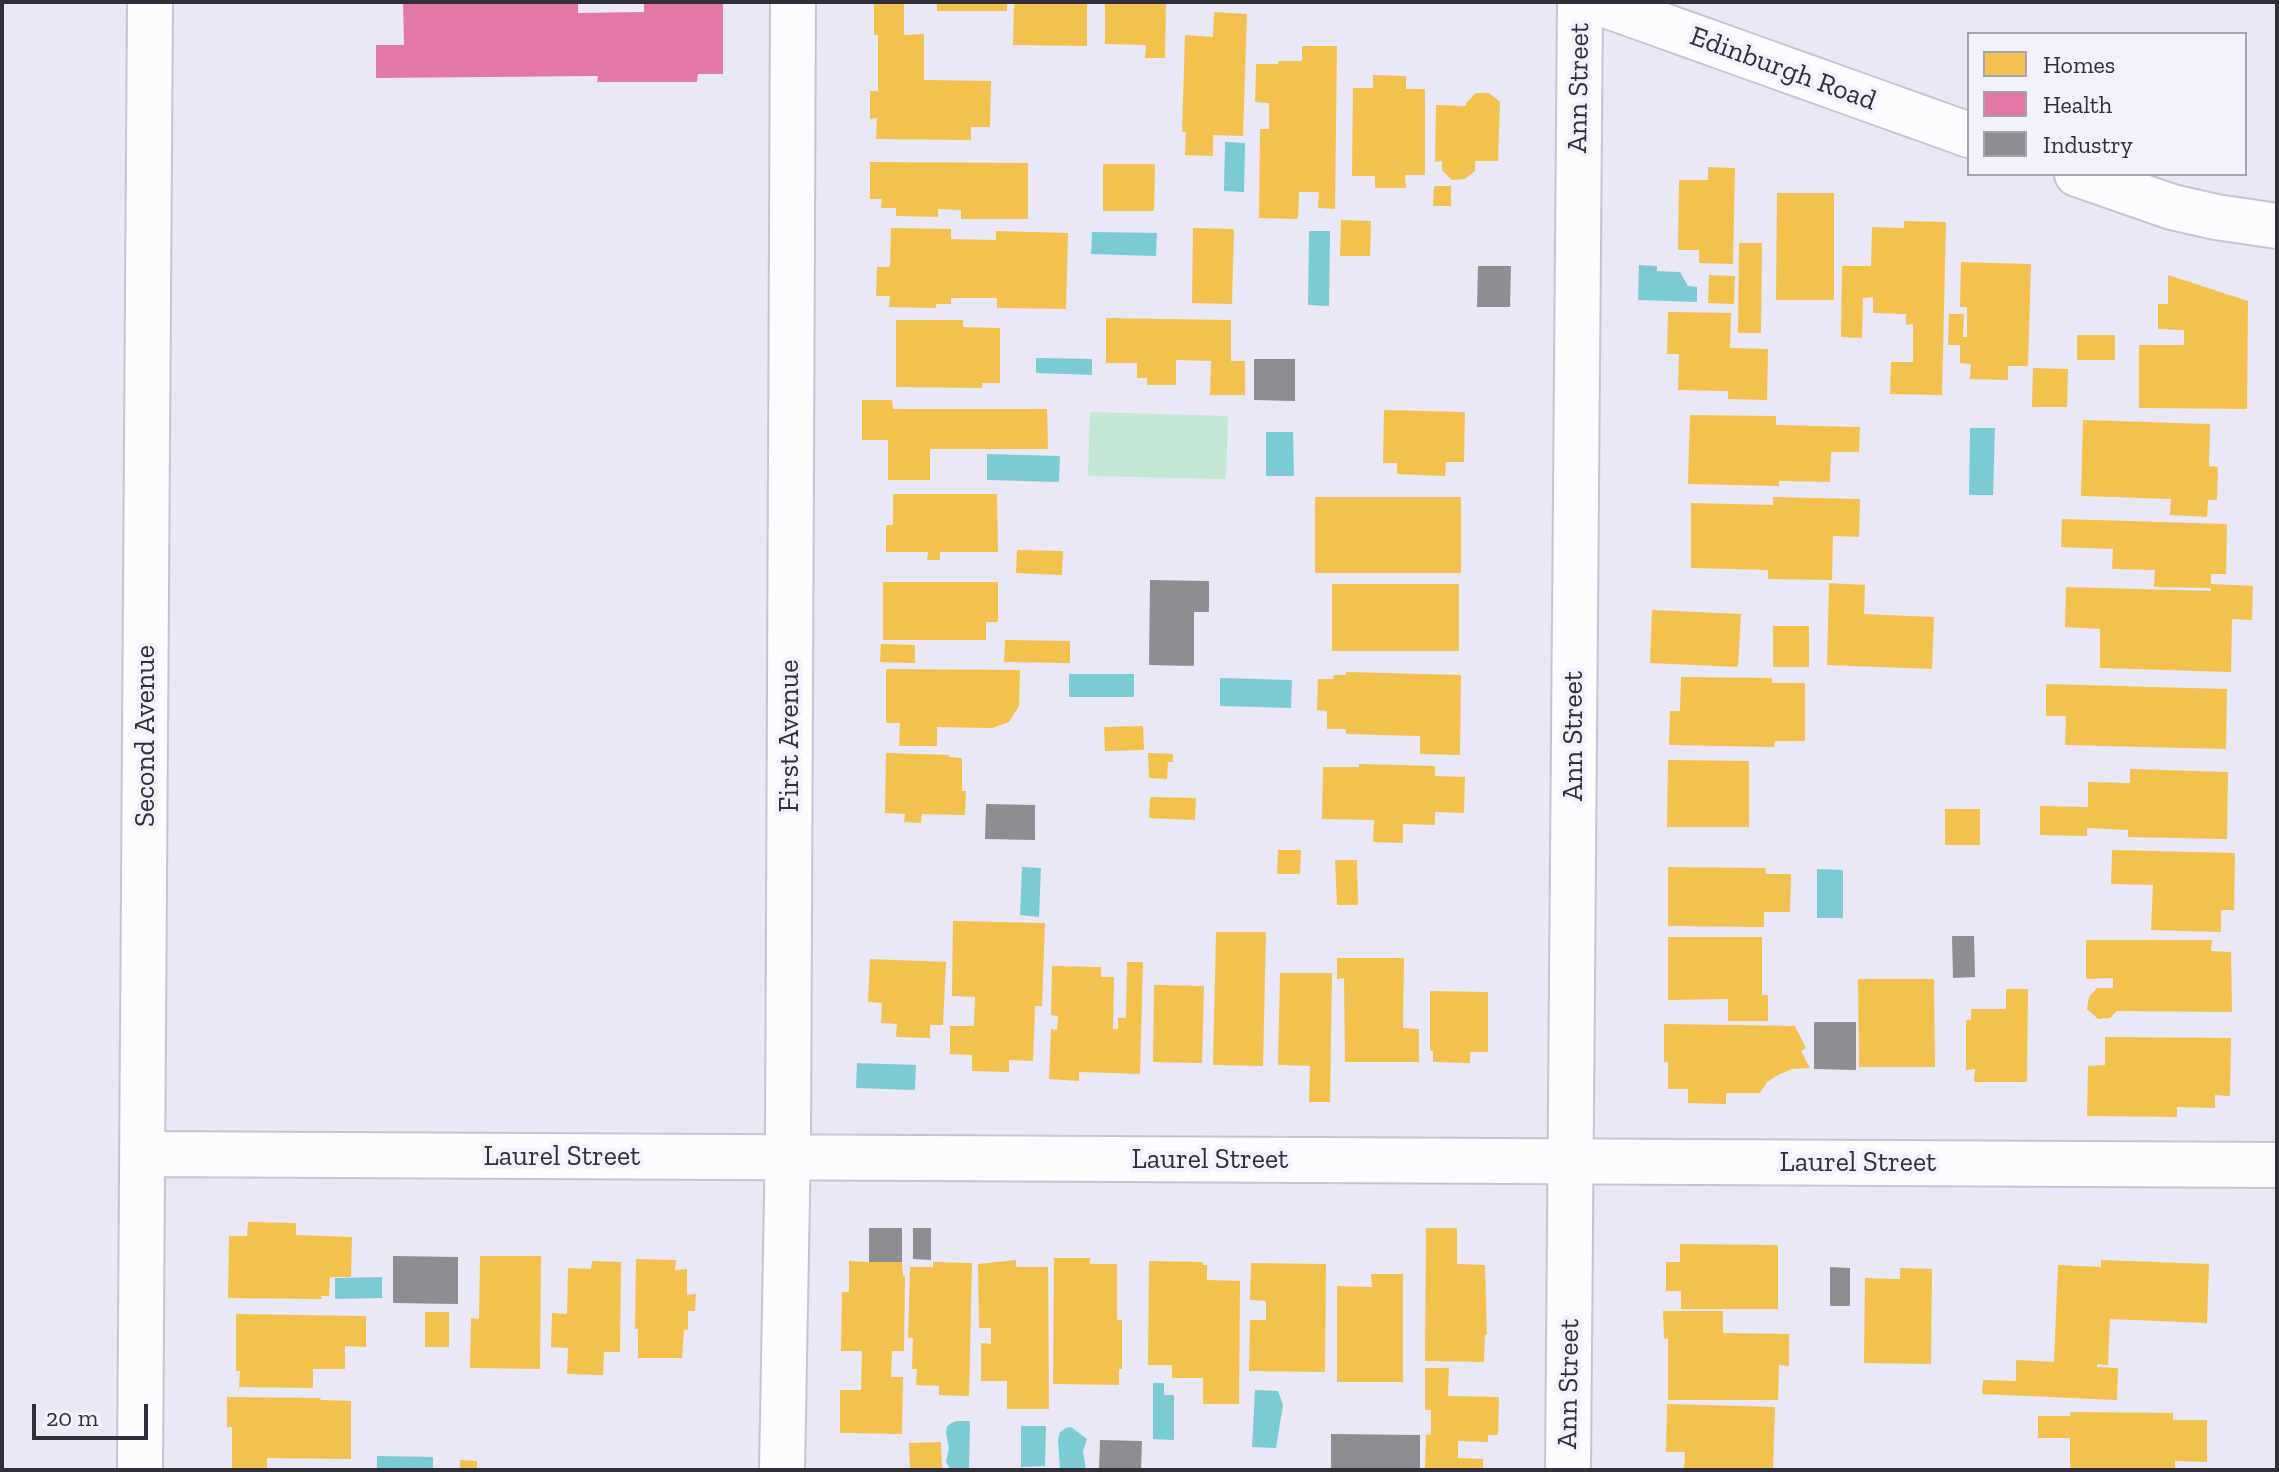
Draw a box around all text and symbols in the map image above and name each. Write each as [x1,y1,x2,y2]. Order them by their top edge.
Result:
street label: Edinburgh Road [1685,20,1881,118]
street label: Ann Street [1561,23,1597,153]
legend [1967,32,2247,176]
text: Homes [2043,50,2115,79]
text: Health [2043,90,2112,119]
text: Industry [2043,130,2133,159]
street label: Second Avenue [129,645,163,827]
street label: First Avenue [773,660,807,812]
street label: Ann Street [1557,671,1591,801]
street label: Laurel Street [484,1140,640,1174]
street label: Laurel Street [1132,1143,1288,1177]
street label: Laurel Street [1780,1146,1936,1180]
street label: Ann Street [1551,1319,1587,1449]
scale bar [36,1388,152,1438]
text: 20 m [46,1403,98,1432]

